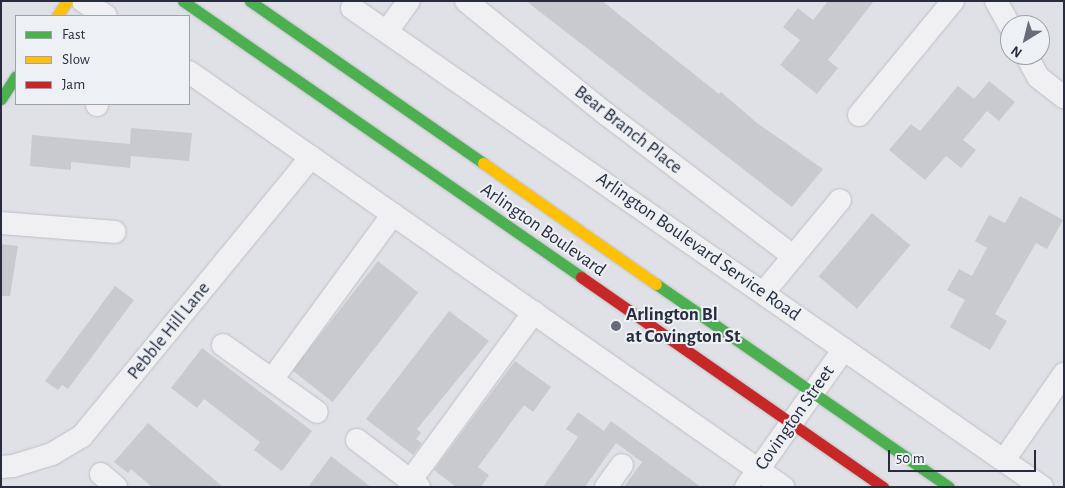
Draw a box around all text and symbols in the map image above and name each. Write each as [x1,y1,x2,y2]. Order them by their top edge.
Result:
legend [15,15,190,105]
north arrow [1000,15,1050,65]
text: Fast [62,27,85,42]
text: N [1009,43,1025,60]
text: Slow [62,52,90,67]
text: Jam [62,77,85,92]
street label: Bear Branch Place [569,81,687,179]
street label: Arlington Boulevard Service Road [591,168,805,326]
street label: Arlington Boulevard [476,178,610,282]
street label: Pebble Hill Lane [123,278,215,384]
place label: Arlington Bl at Covington St [626,304,740,348]
marker: Arlington Bl at Covington St [610,320,622,332]
street label: Covington Street [750,361,840,475]
scale bar [890,440,1038,472]
text: 50 m [896,451,925,466]

